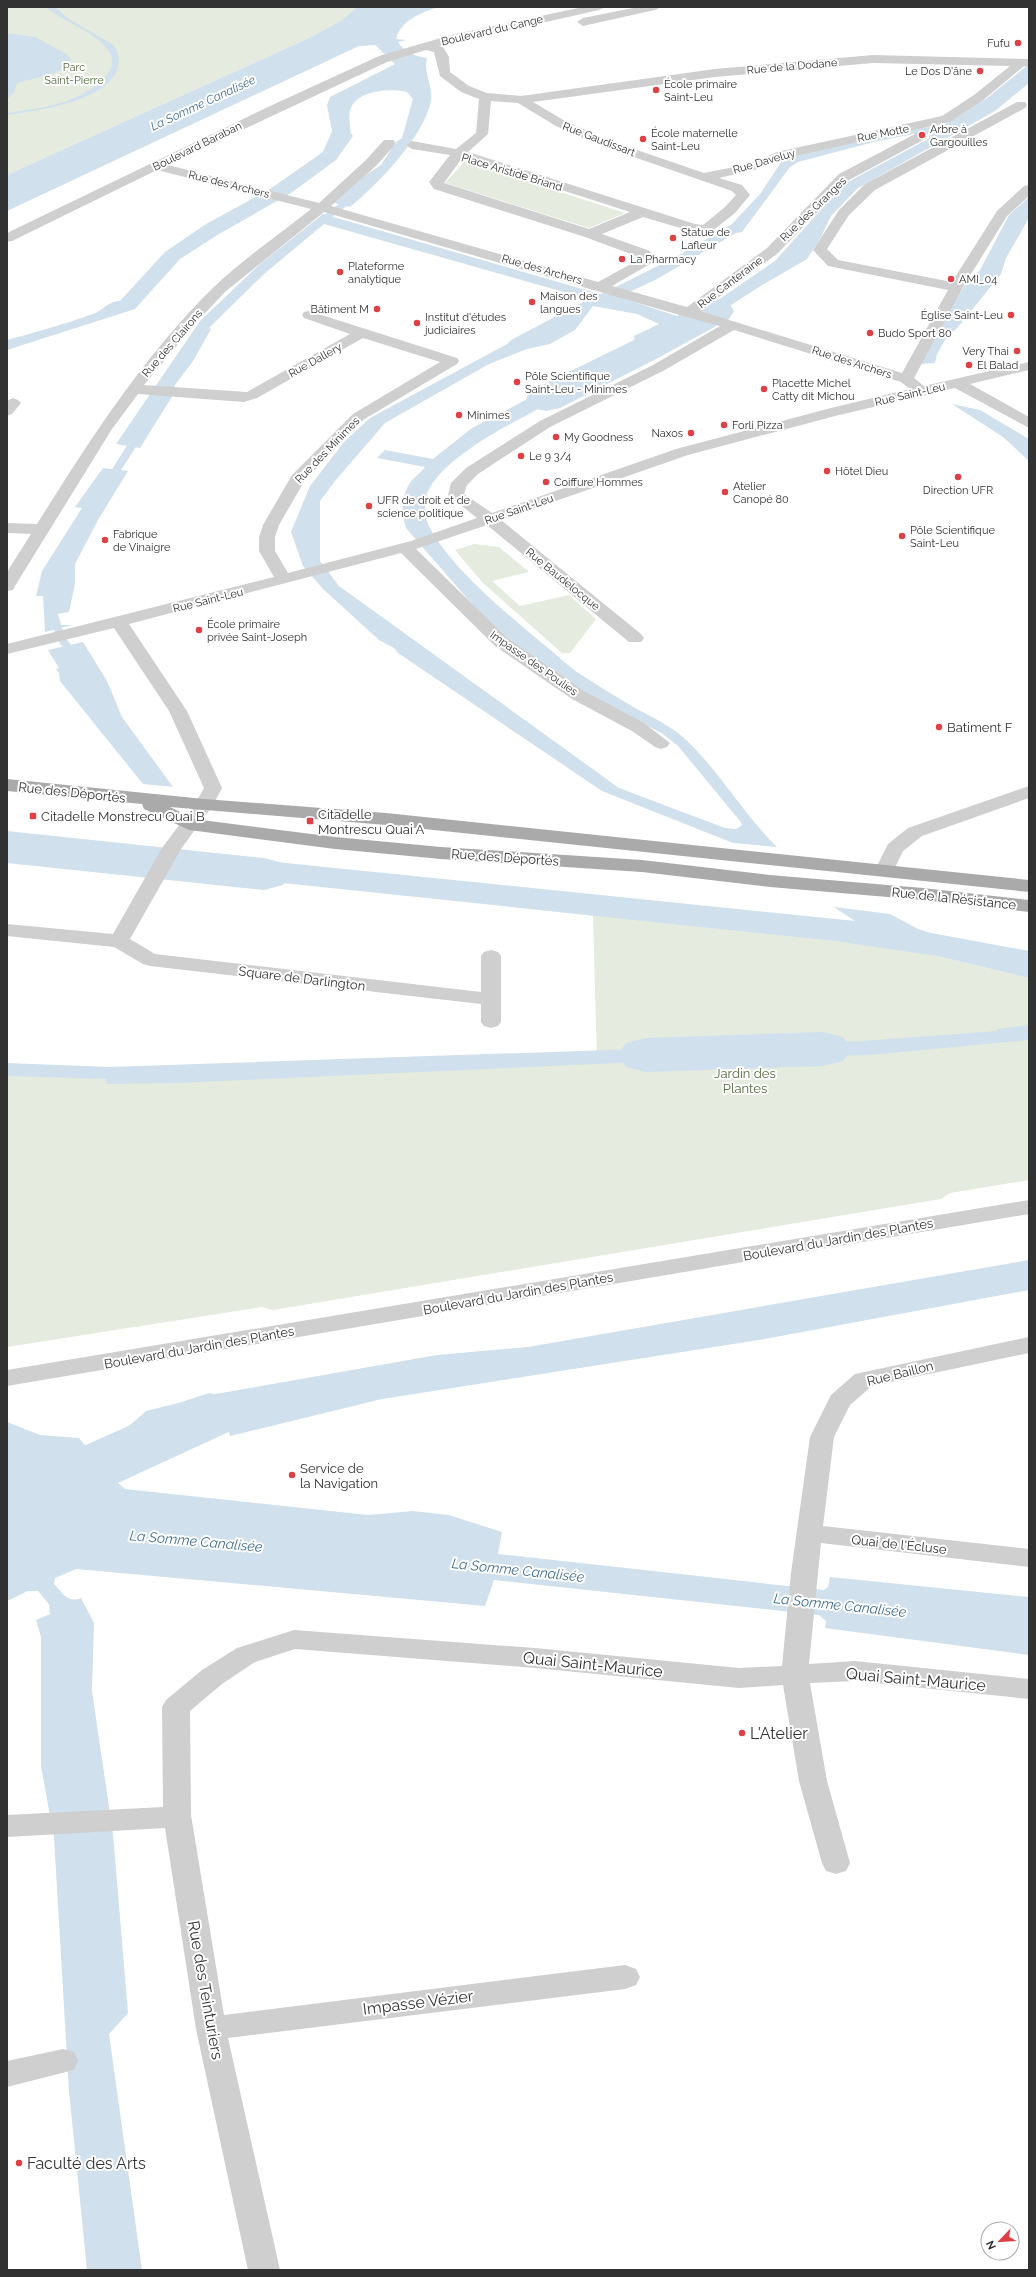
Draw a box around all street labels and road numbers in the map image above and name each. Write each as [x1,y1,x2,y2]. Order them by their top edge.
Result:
street label: Boulevard du Cange [440,12,545,49]
street label: Rue de la Dodane [746,56,838,77]
street label: Boulevard Baraban [151,119,244,174]
street label: Rue Gaudissart [561,120,637,159]
street label: Rue Motte [856,122,911,145]
street label: Rue Daveluy [732,146,797,177]
street label: Place Aristide Briand [460,151,564,194]
street label: Rue des Archers [187,168,271,201]
street label: Rue des Granges [778,174,849,244]
street label: Rue des Archers [500,252,584,287]
street label: Rue Canteraine [695,253,766,311]
street label: Rue des Clairons [140,307,205,380]
street label: Rue Dallery [286,340,344,380]
street label: Rue des Archers [810,343,893,382]
street label: Rue Saint-Leu [874,380,947,409]
street label: Rue des Minimes [292,415,362,486]
street label: Rue Saint-Leu [483,492,555,527]
street label: Rue Baudelocque [523,546,603,614]
street label: Rue Saint-Leu [172,585,245,615]
street label: Impasse des Poulies [487,628,580,699]
street label: Rue des Déportés [18,779,126,806]
street label: Rue des Déportés [451,846,559,869]
street label: Rue de la Résistance [891,885,1017,913]
street label: Square de Darlington [238,963,366,994]
street label: Boulevard du Jardin des Plantes [742,1215,934,1264]
street label: Boulevard du Jardin des Plantes [422,1269,614,1318]
street label: Boulevard du Jardin des Plantes [103,1323,295,1372]
street label: Rue Baillon [865,1358,935,1389]
street label: Quai de l'Écluse [851,1532,948,1557]
street label: Quai Saint-Maurice [522,1648,664,1681]
street label: Quai Saint-Maurice [845,1664,987,1695]
street label: Rue des Teinturiers [184,1919,227,2061]
street label: Impasse Vézier [362,1986,475,2019]

